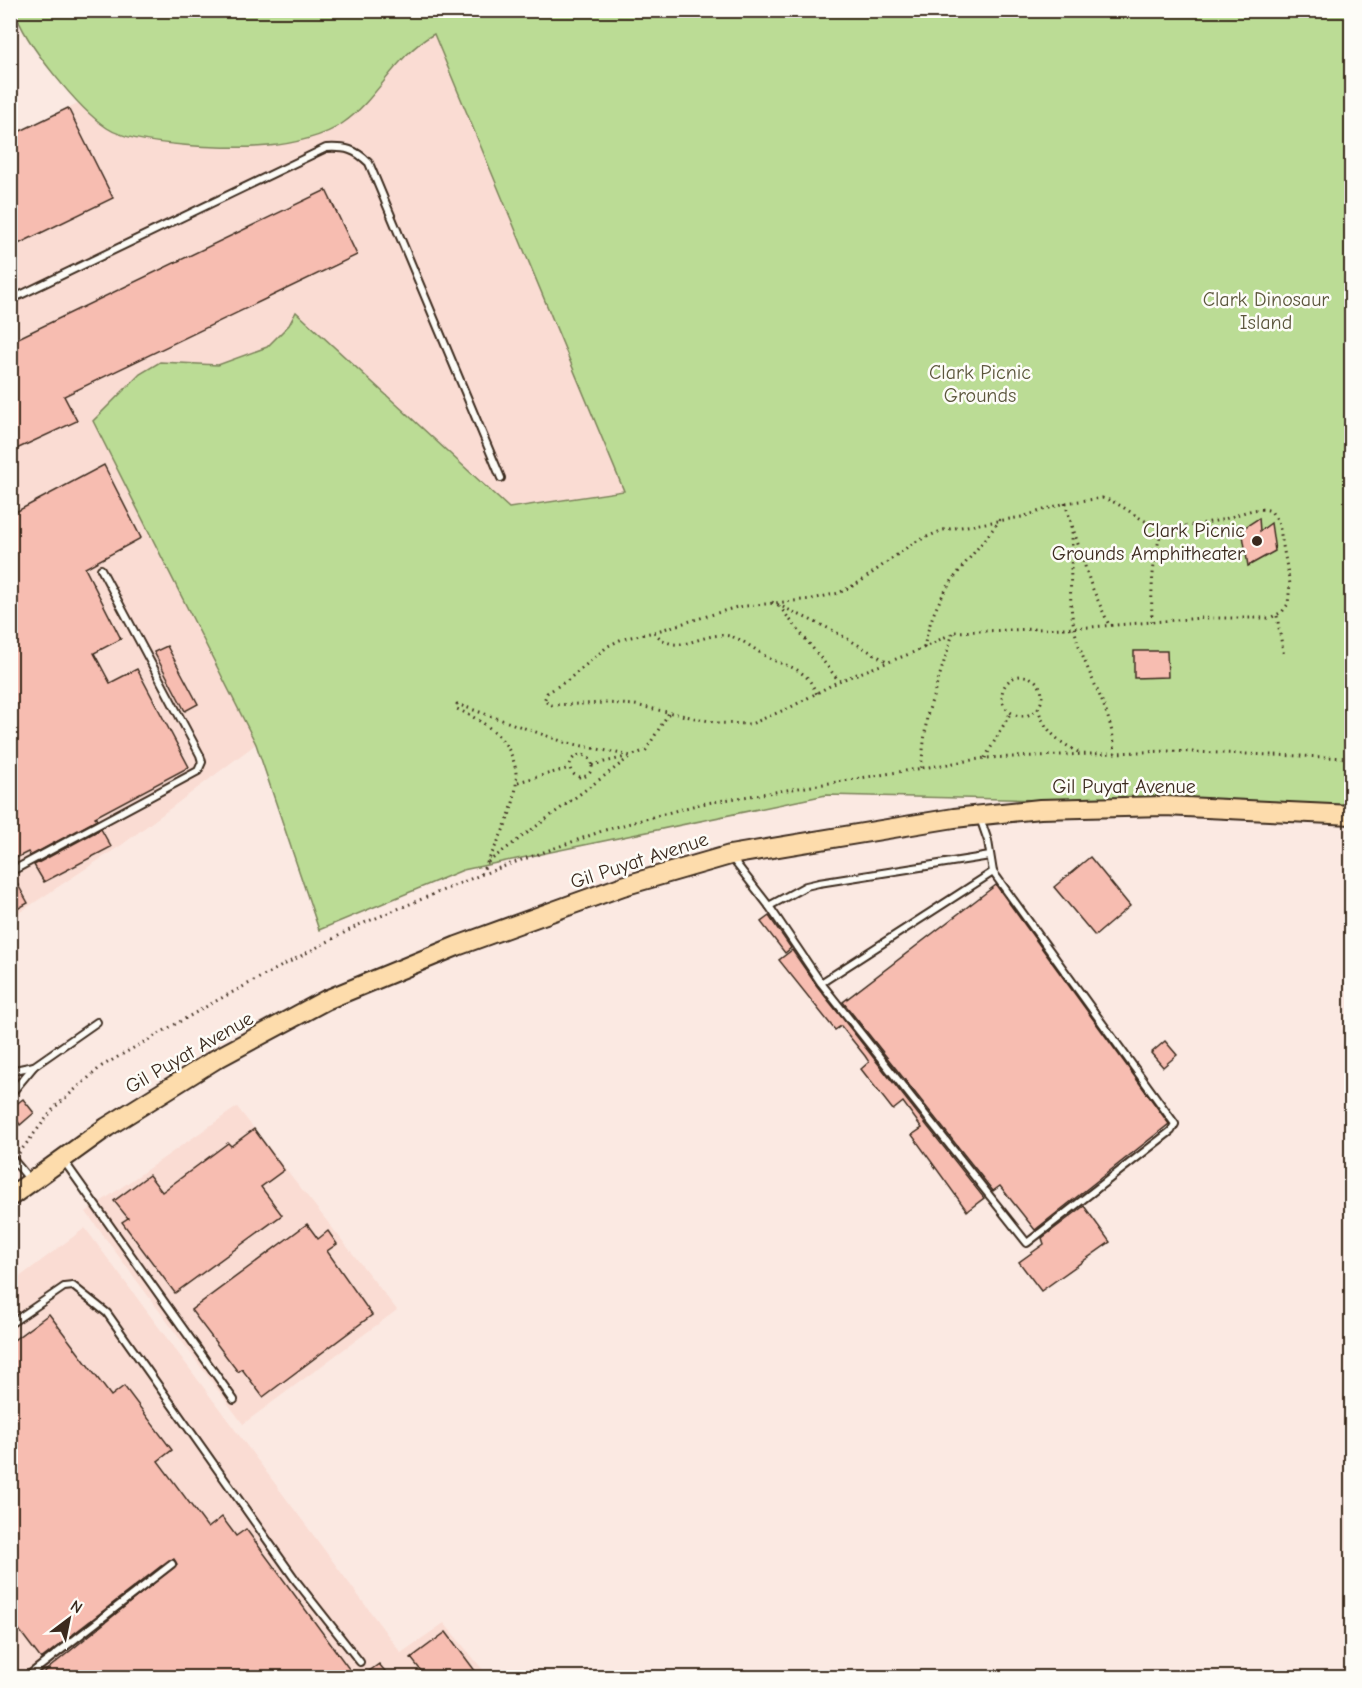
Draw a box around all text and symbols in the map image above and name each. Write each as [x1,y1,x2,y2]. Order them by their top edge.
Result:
park label: Clark Dinosaur Island [1203,288,1329,334]
park label: Clark Picnic Grounds [929,361,1031,407]
place label: Clark Picnic Grounds Amphitheater [1052,519,1245,565]
marker: Clark Picnic Grounds Amphitheater [1250,534,1264,548]
street label: Gil Puyat Avenue [1052,775,1196,798]
street label: Gil Puyat Avenue [567,827,711,894]
street label: Gil Puyat Avenue [121,1007,257,1098]
north arrow [39,1589,99,1649]
text: N [67,1597,86,1618]

